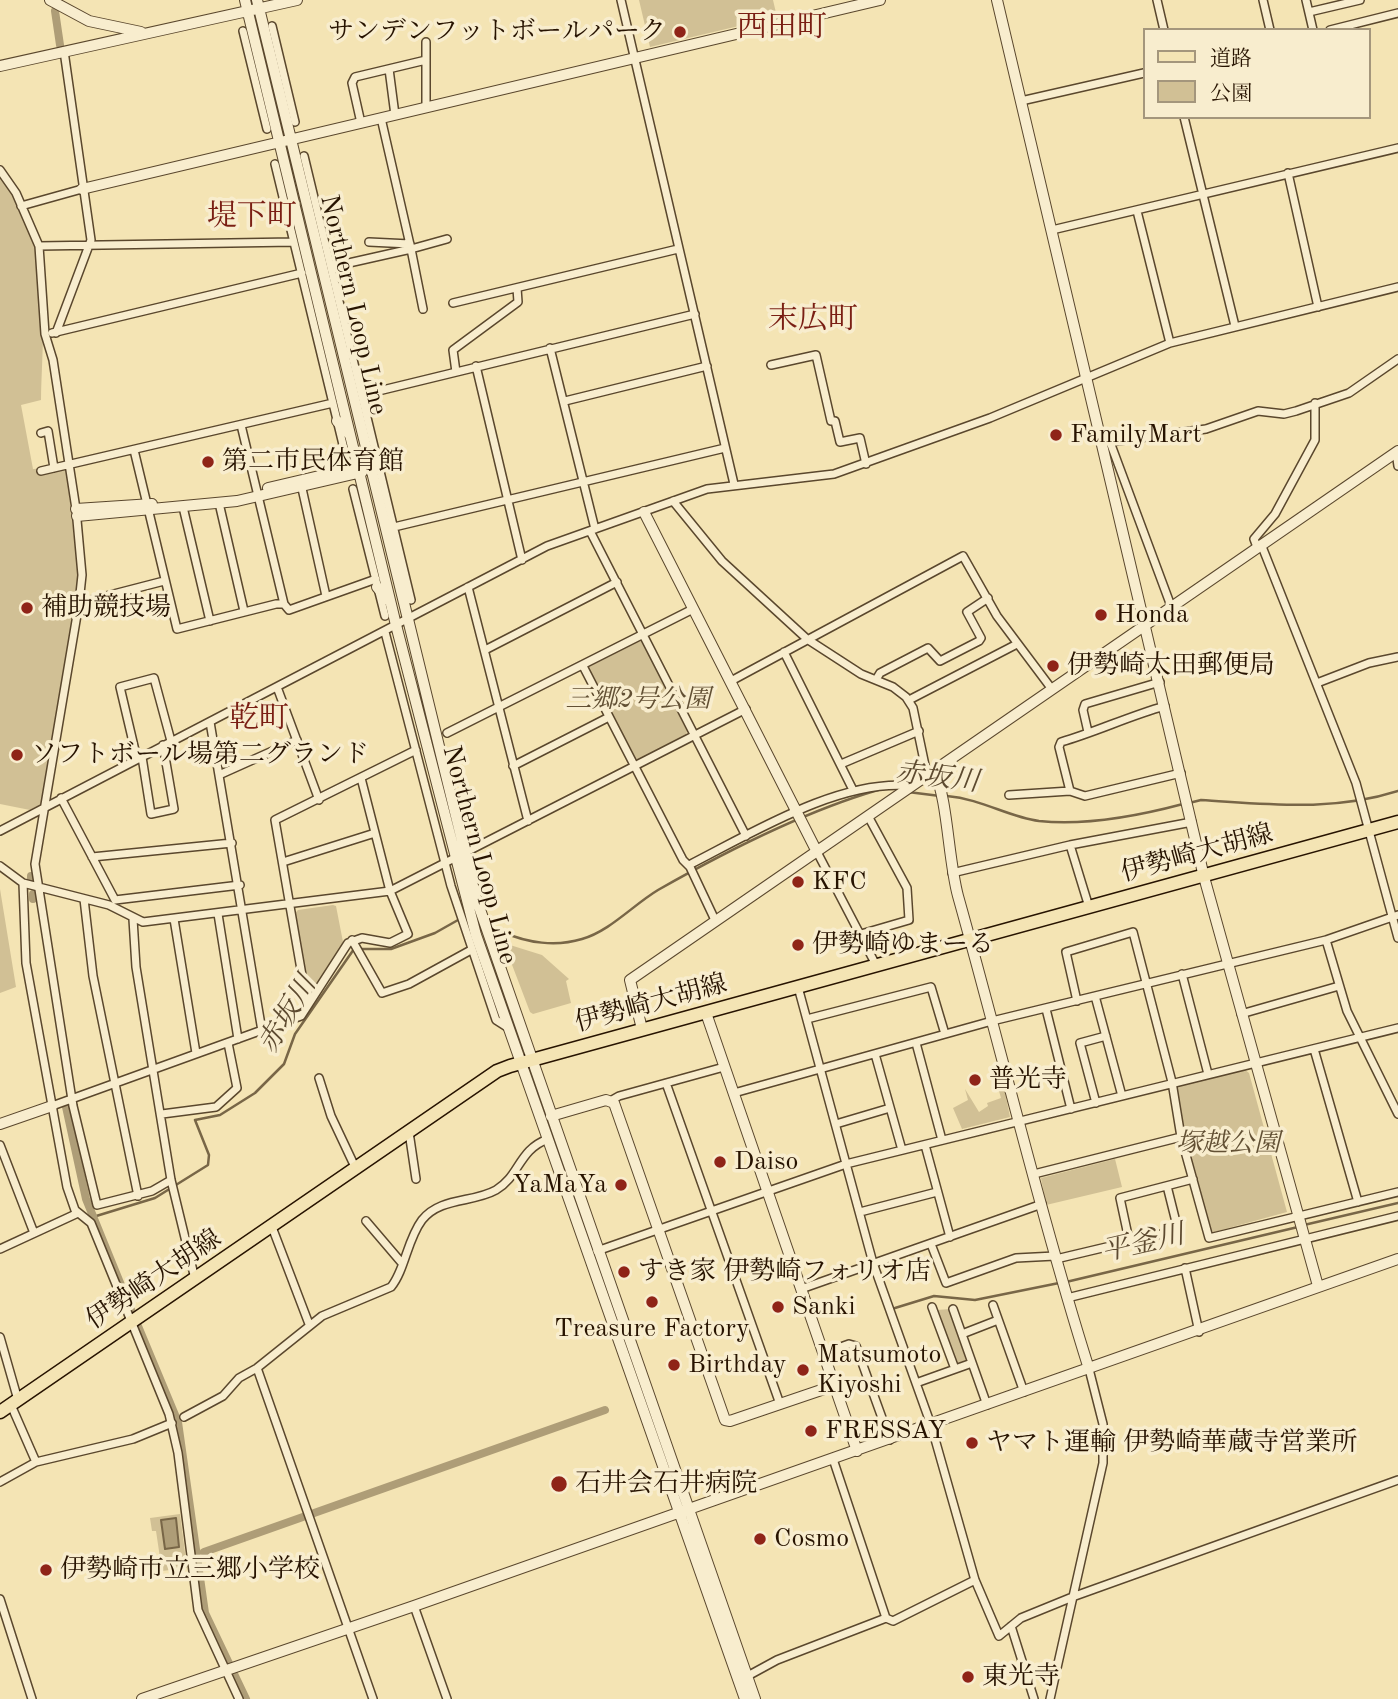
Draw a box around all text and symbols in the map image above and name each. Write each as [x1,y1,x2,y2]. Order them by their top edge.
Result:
district label: 西田町 [737,10,827,46]
place label: サンデンフットボールパーク [328,16,666,48]
marker: サンデンフットボールパーク [672,24,688,40]
legend [1142,28,1370,119]
text: 道路 [1210,49,1252,70]
text: 公園 [1210,84,1252,105]
street label: Northern Loop Line [312,192,394,418]
district label: 堤下町 [207,199,297,235]
district label: 末広町 [768,302,858,338]
place label: FamilyMart [1070,419,1202,451]
marker: FamilyMart [1048,427,1064,443]
place label: 第二市民体育館 [222,446,404,478]
marker: 第二市民体育館 [200,454,216,470]
place label: 補助競技場 [41,592,171,624]
place label: Honda [1115,599,1189,631]
marker: 補助競技場 [19,600,35,616]
marker: Honda [1093,607,1109,623]
place label: 伊勢崎太田郵便局 [1067,650,1275,682]
marker: 伊勢崎太田郵便局 [1045,658,1061,674]
park label: 三郷2号公園 [565,684,711,716]
district label: 乾町 [229,701,289,737]
place label: ソフトボール場第二グランド [31,739,369,771]
street label: Northern Loop Line [435,742,523,968]
marker: ソフトボール場第二グランド [9,747,25,763]
water label: 赤坂川 [893,756,981,800]
street label: 伊勢崎大胡線 [1118,819,1276,889]
place label: KFC [812,866,867,898]
marker: KFC [790,874,806,890]
place label: 伊勢崎ゆまーる [812,929,994,961]
marker: 伊勢崎ゆまーる [790,937,806,953]
street label: 伊勢崎大胡線 [572,969,730,1039]
water label: 赤坂川 [252,970,324,1060]
place label: 普光寺 [989,1064,1067,1096]
marker: 普光寺 [967,1072,983,1088]
park label: 塚越公園 [1176,1128,1280,1160]
place label: Daiso [734,1146,798,1178]
marker: Daiso [712,1154,728,1170]
place label: YaMaYa [512,1169,607,1201]
marker: YaMaYa [613,1177,629,1193]
water label: 平釜川 [1098,1218,1188,1270]
street label: 伊勢崎大胡線 [81,1223,227,1337]
place label: すき家 伊勢崎フォリオ店 [638,1256,931,1288]
marker: すき家 伊勢崎フォリオ店 [616,1264,632,1280]
place label: Sanki [792,1291,856,1323]
marker: Treasure Factory [644,1294,660,1310]
marker: Sanki [770,1299,786,1315]
place label: Treasure Factory [554,1313,750,1345]
place label: Matsumoto Kiyoshi [817,1339,941,1400]
place label: Birthday [688,1349,787,1381]
marker: Birthday [666,1357,682,1373]
marker: Matsumoto Kiyoshi [795,1362,811,1378]
place label: FRESSAY [825,1415,946,1447]
marker: FRESSAY [803,1423,819,1439]
place label: ヤマト運輸 伊勢崎華蔵寺営業所 [986,1427,1357,1459]
marker: ヤマト運輸 伊勢崎華蔵寺営業所 [964,1435,980,1451]
place label: 石井会石井病院 [575,1468,757,1500]
marker: 石井会石井病院 [549,1474,569,1494]
place label: Cosmo [774,1523,849,1555]
marker: Cosmo [752,1531,768,1547]
place label: 伊勢崎市立三郷小学校 [60,1554,320,1586]
marker: 伊勢崎市立三郷小学校 [38,1562,54,1578]
place label: 東光寺 [982,1661,1060,1693]
marker: 東光寺 [960,1669,976,1685]

